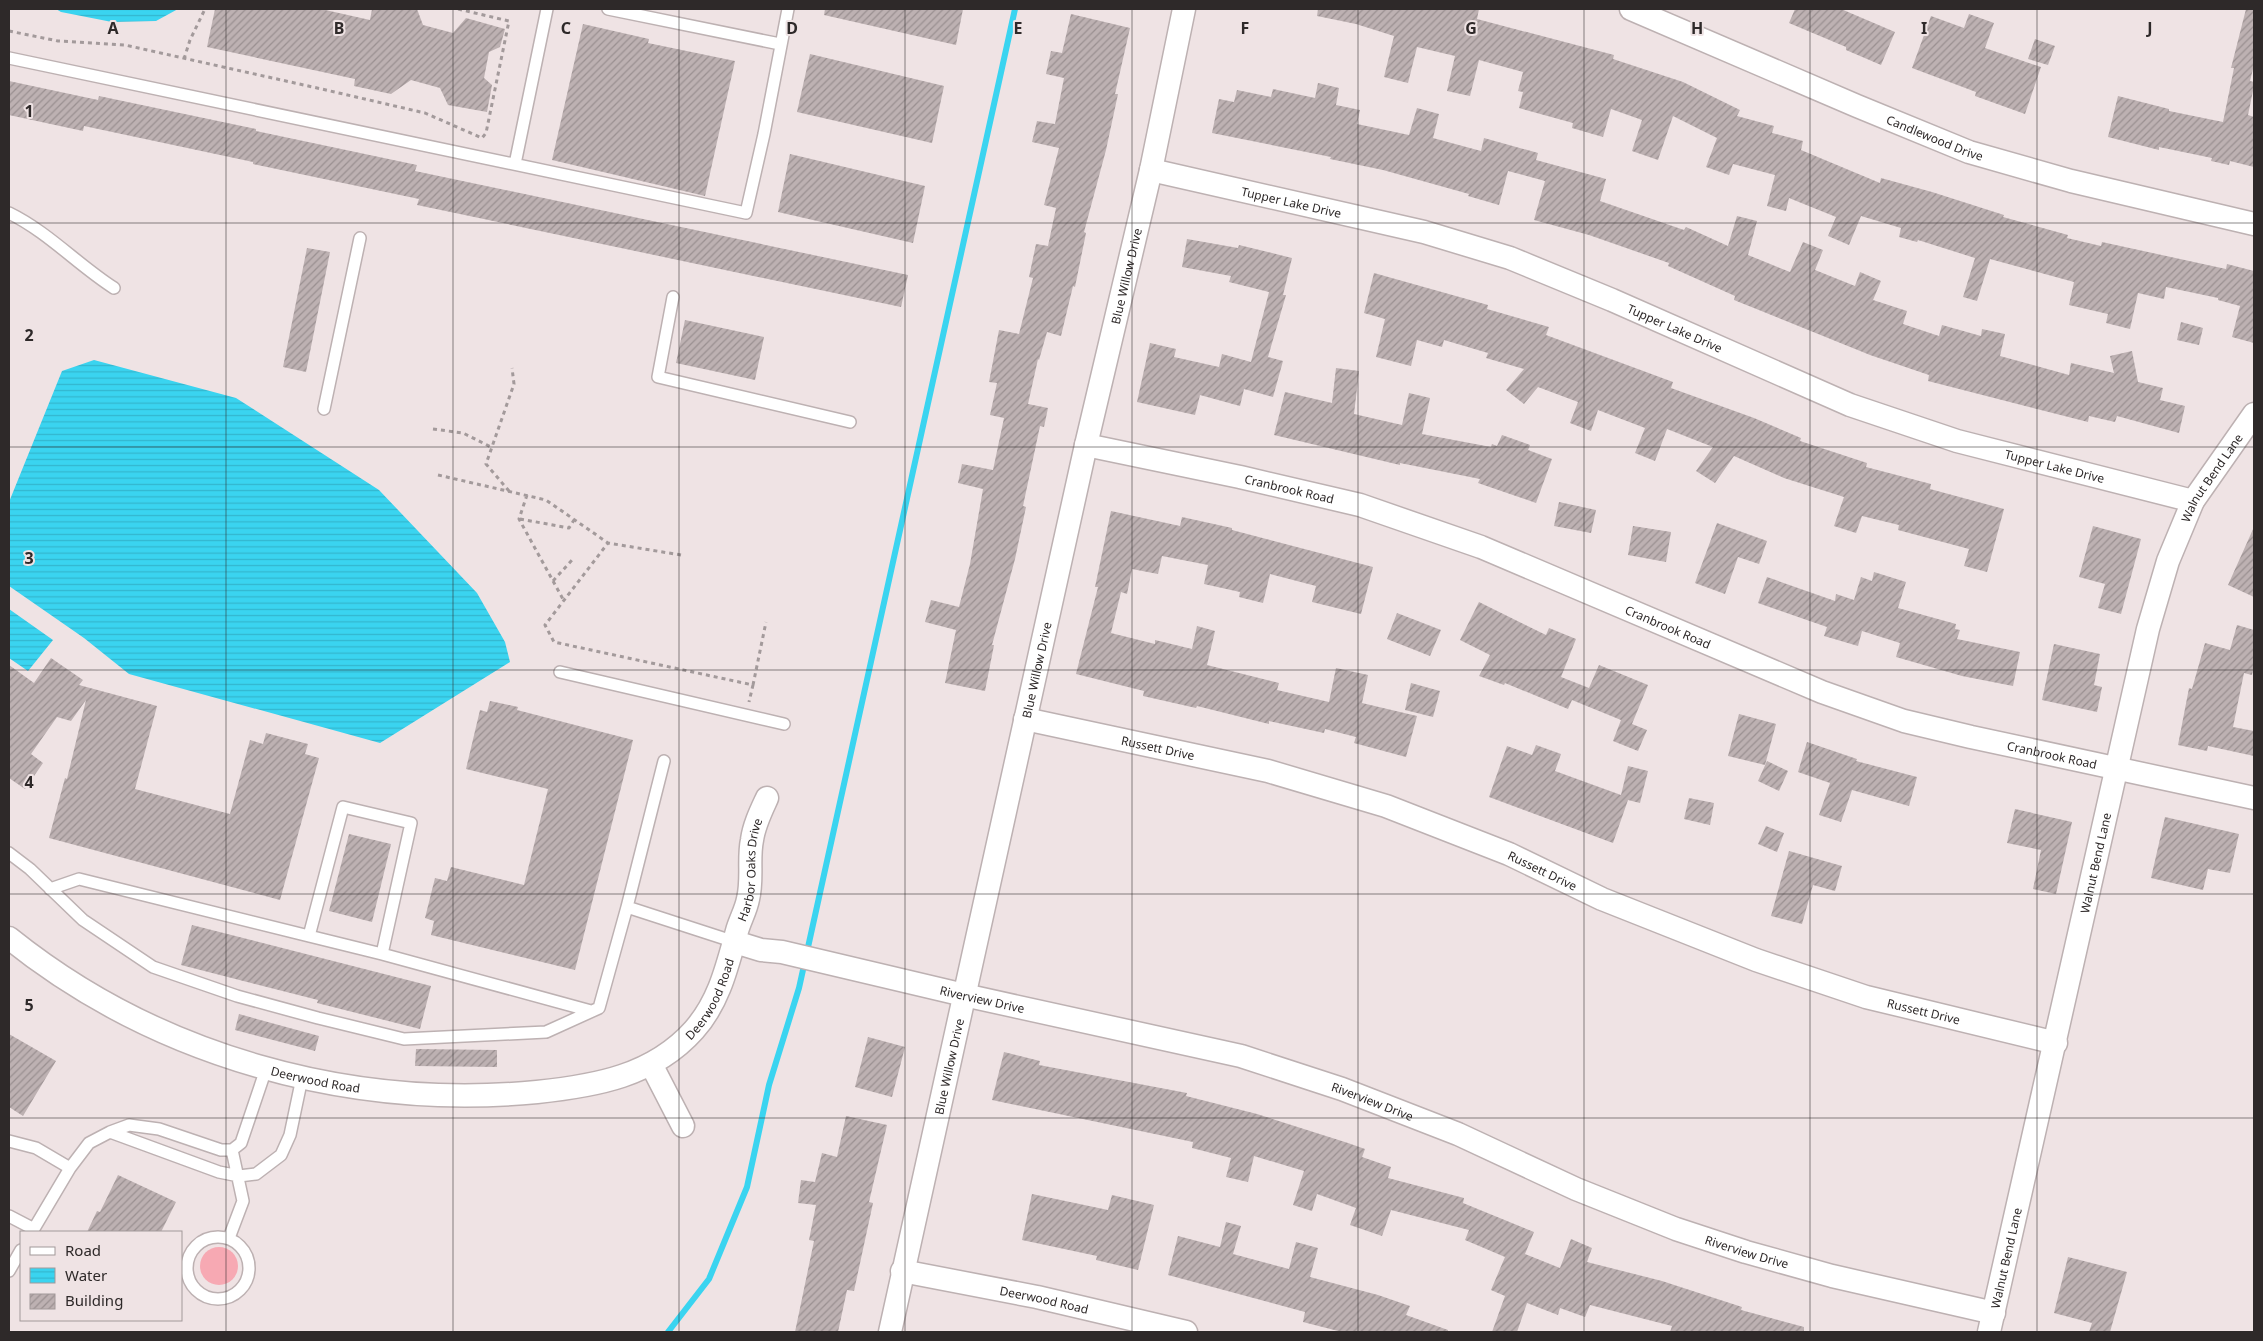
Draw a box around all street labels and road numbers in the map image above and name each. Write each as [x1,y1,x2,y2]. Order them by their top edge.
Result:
street label: Candlewood Drive [1884,111,1985,164]
street label: Tupper Lake Drive [1240,182,1343,222]
street label: Blue Willow Drive [1106,226,1146,326]
street label: Tupper Lake Drive [1625,299,1725,356]
street label: Walnut Bend Lane [2177,430,2246,525]
street label: Tupper Lake Drive [2003,445,2107,487]
street label: Cranbrook Road [1243,470,1336,507]
street label: Cranbrook Road [1623,601,1714,652]
street label: Blue Willow Drive [1017,620,1055,720]
street label: Russett Drive [1120,731,1197,764]
street label: Cranbrook Road [2006,737,2099,772]
street label: Walnut Bend Lane [2075,811,2115,915]
street label: Harbor Oaks Drive [733,815,766,924]
street label: Russett Drive [1505,846,1580,894]
street label: Deerwood Road [681,956,738,1043]
street label: Riverview Drive [938,981,1027,1017]
street label: Russett Drive [1885,994,1962,1028]
street label: Blue Willow Drive [930,1016,968,1116]
street label: Deerwood Road [269,1062,361,1096]
street label: Riverview Drive [1329,1078,1416,1125]
street label: Walnut Bend Lane [1986,1206,2025,1310]
street label: Riverview Drive [1703,1231,1791,1272]
street label: Deerwood Road [998,1282,1090,1317]

